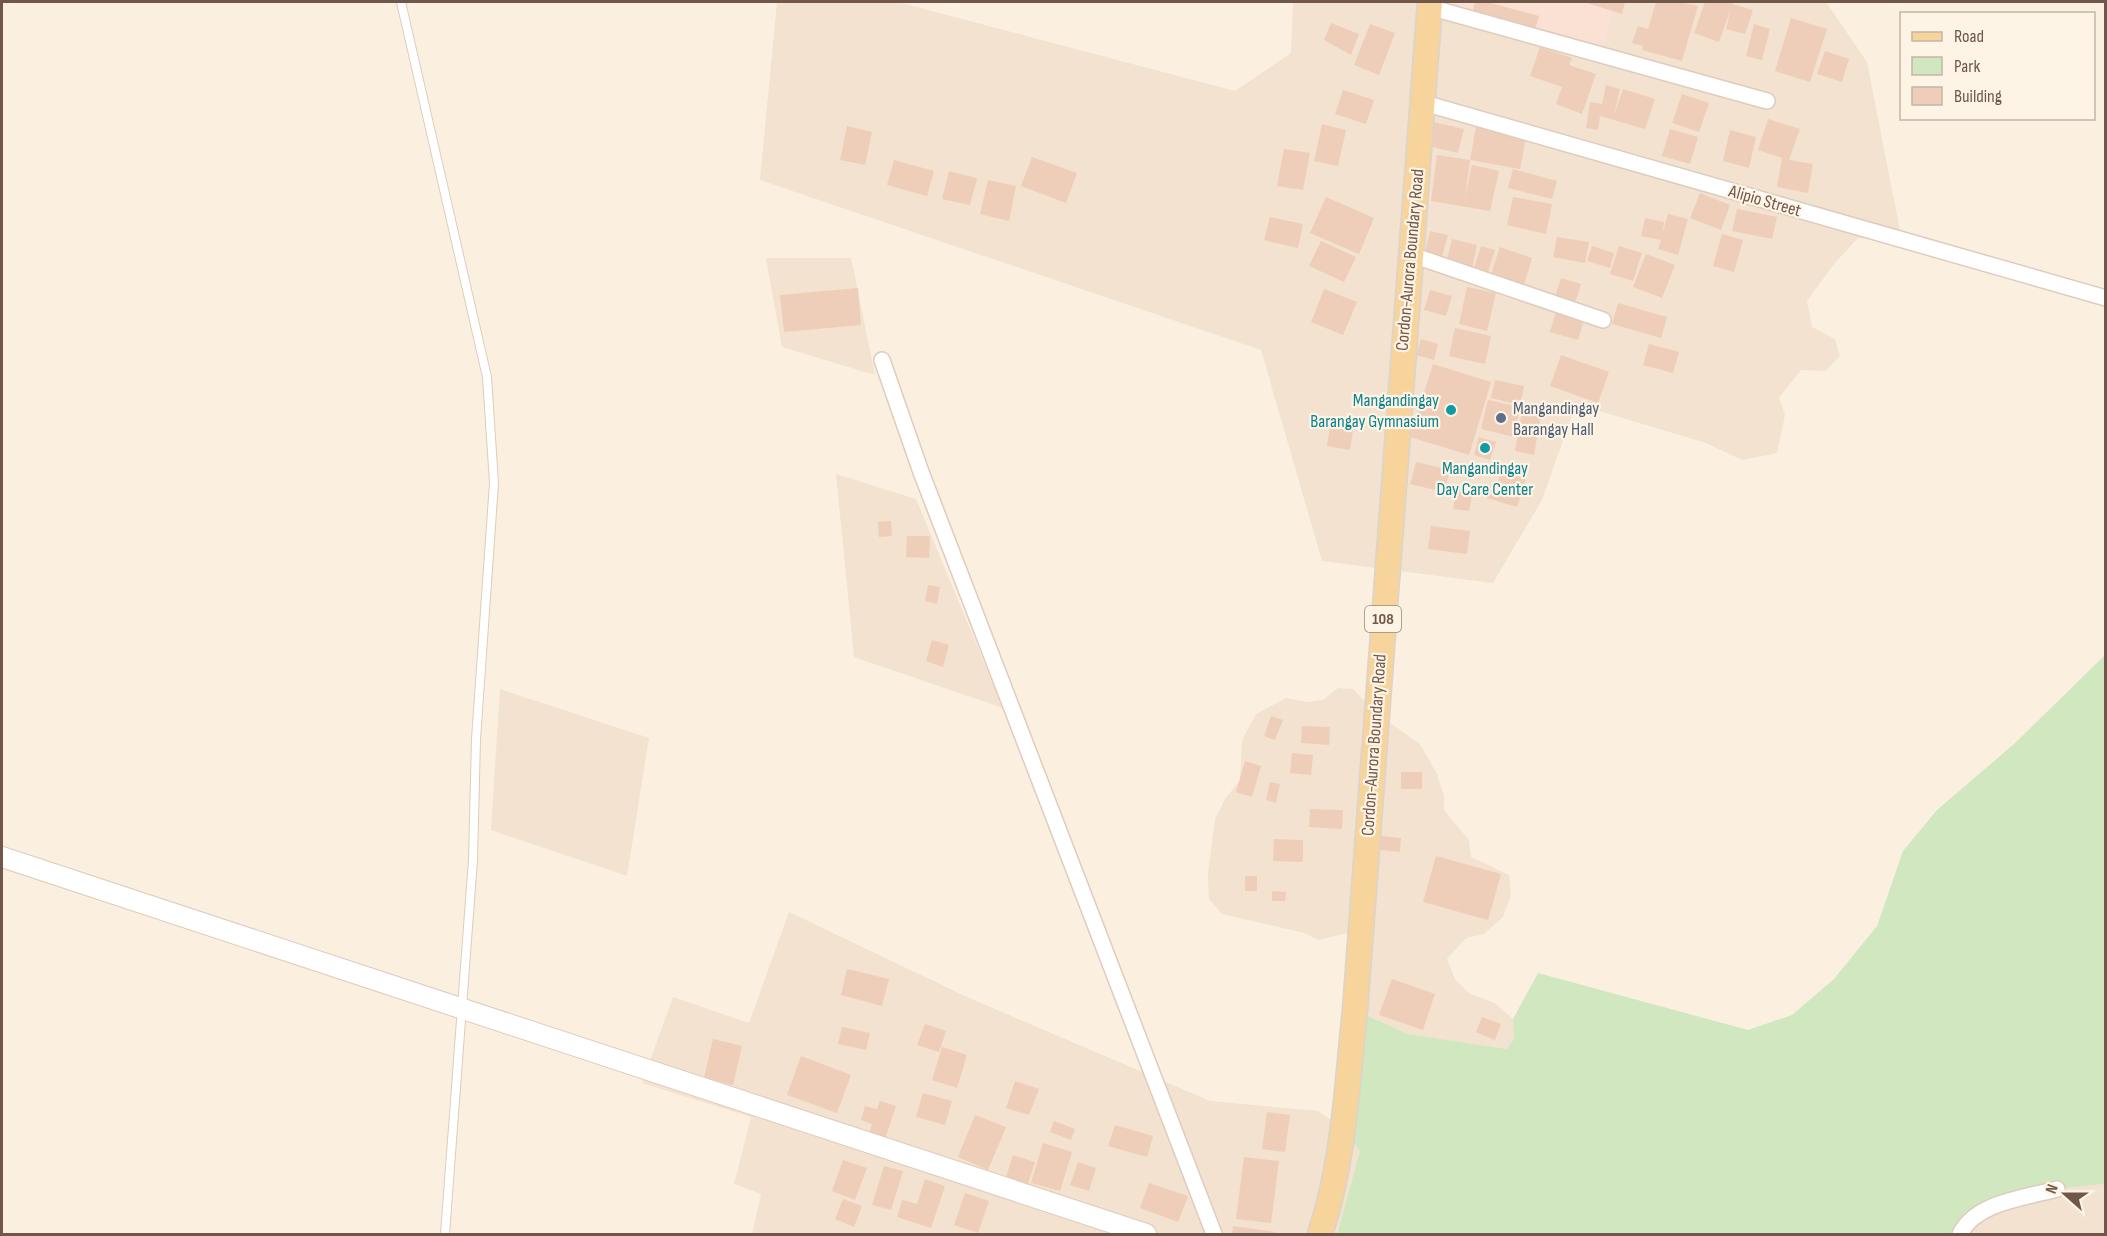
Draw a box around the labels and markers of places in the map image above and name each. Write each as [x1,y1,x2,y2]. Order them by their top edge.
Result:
place label: Mangandingay Barangay Gymnasium [1310,390,1439,432]
place label: Mangandingay Barangay Hall [1513,398,1599,440]
marker: Mangandingay Barangay Gymnasium [1444,403,1458,417]
marker: Mangandingay Barangay Hall [1494,411,1508,425]
marker: Mangandingay Day Care Center [1478,441,1492,455]
place label: Mangandingay Day Care Center [1436,458,1534,500]

